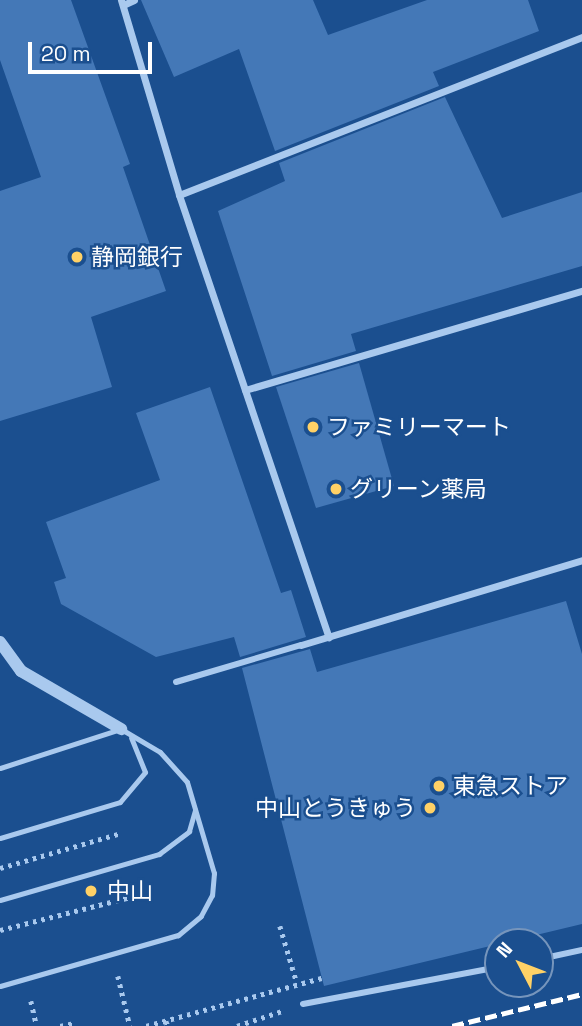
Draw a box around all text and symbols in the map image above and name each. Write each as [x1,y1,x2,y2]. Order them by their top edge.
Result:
scale bar [32,28,156,72]
text: 20 m [41,40,91,67]
place label: 静岡銀行 [91,243,183,271]
marker: 静岡銀行 [69,249,85,265]
place label: ファミリーマート [327,413,511,441]
marker: ファミリーマート [305,419,321,435]
place label: グリーン薬局 [350,475,488,503]
marker: グリーン薬局 [328,481,344,497]
place label: 東急ストア [453,772,568,800]
marker: 東急ストア [431,778,447,794]
place label: 中山とうきゅう [255,794,416,822]
marker: 中山とうきゅう [422,800,438,816]
place label: 中山 [107,877,153,905]
marker: 中山 [81,881,101,901]
north arrow [484,928,554,998]
text: N [491,937,518,963]

